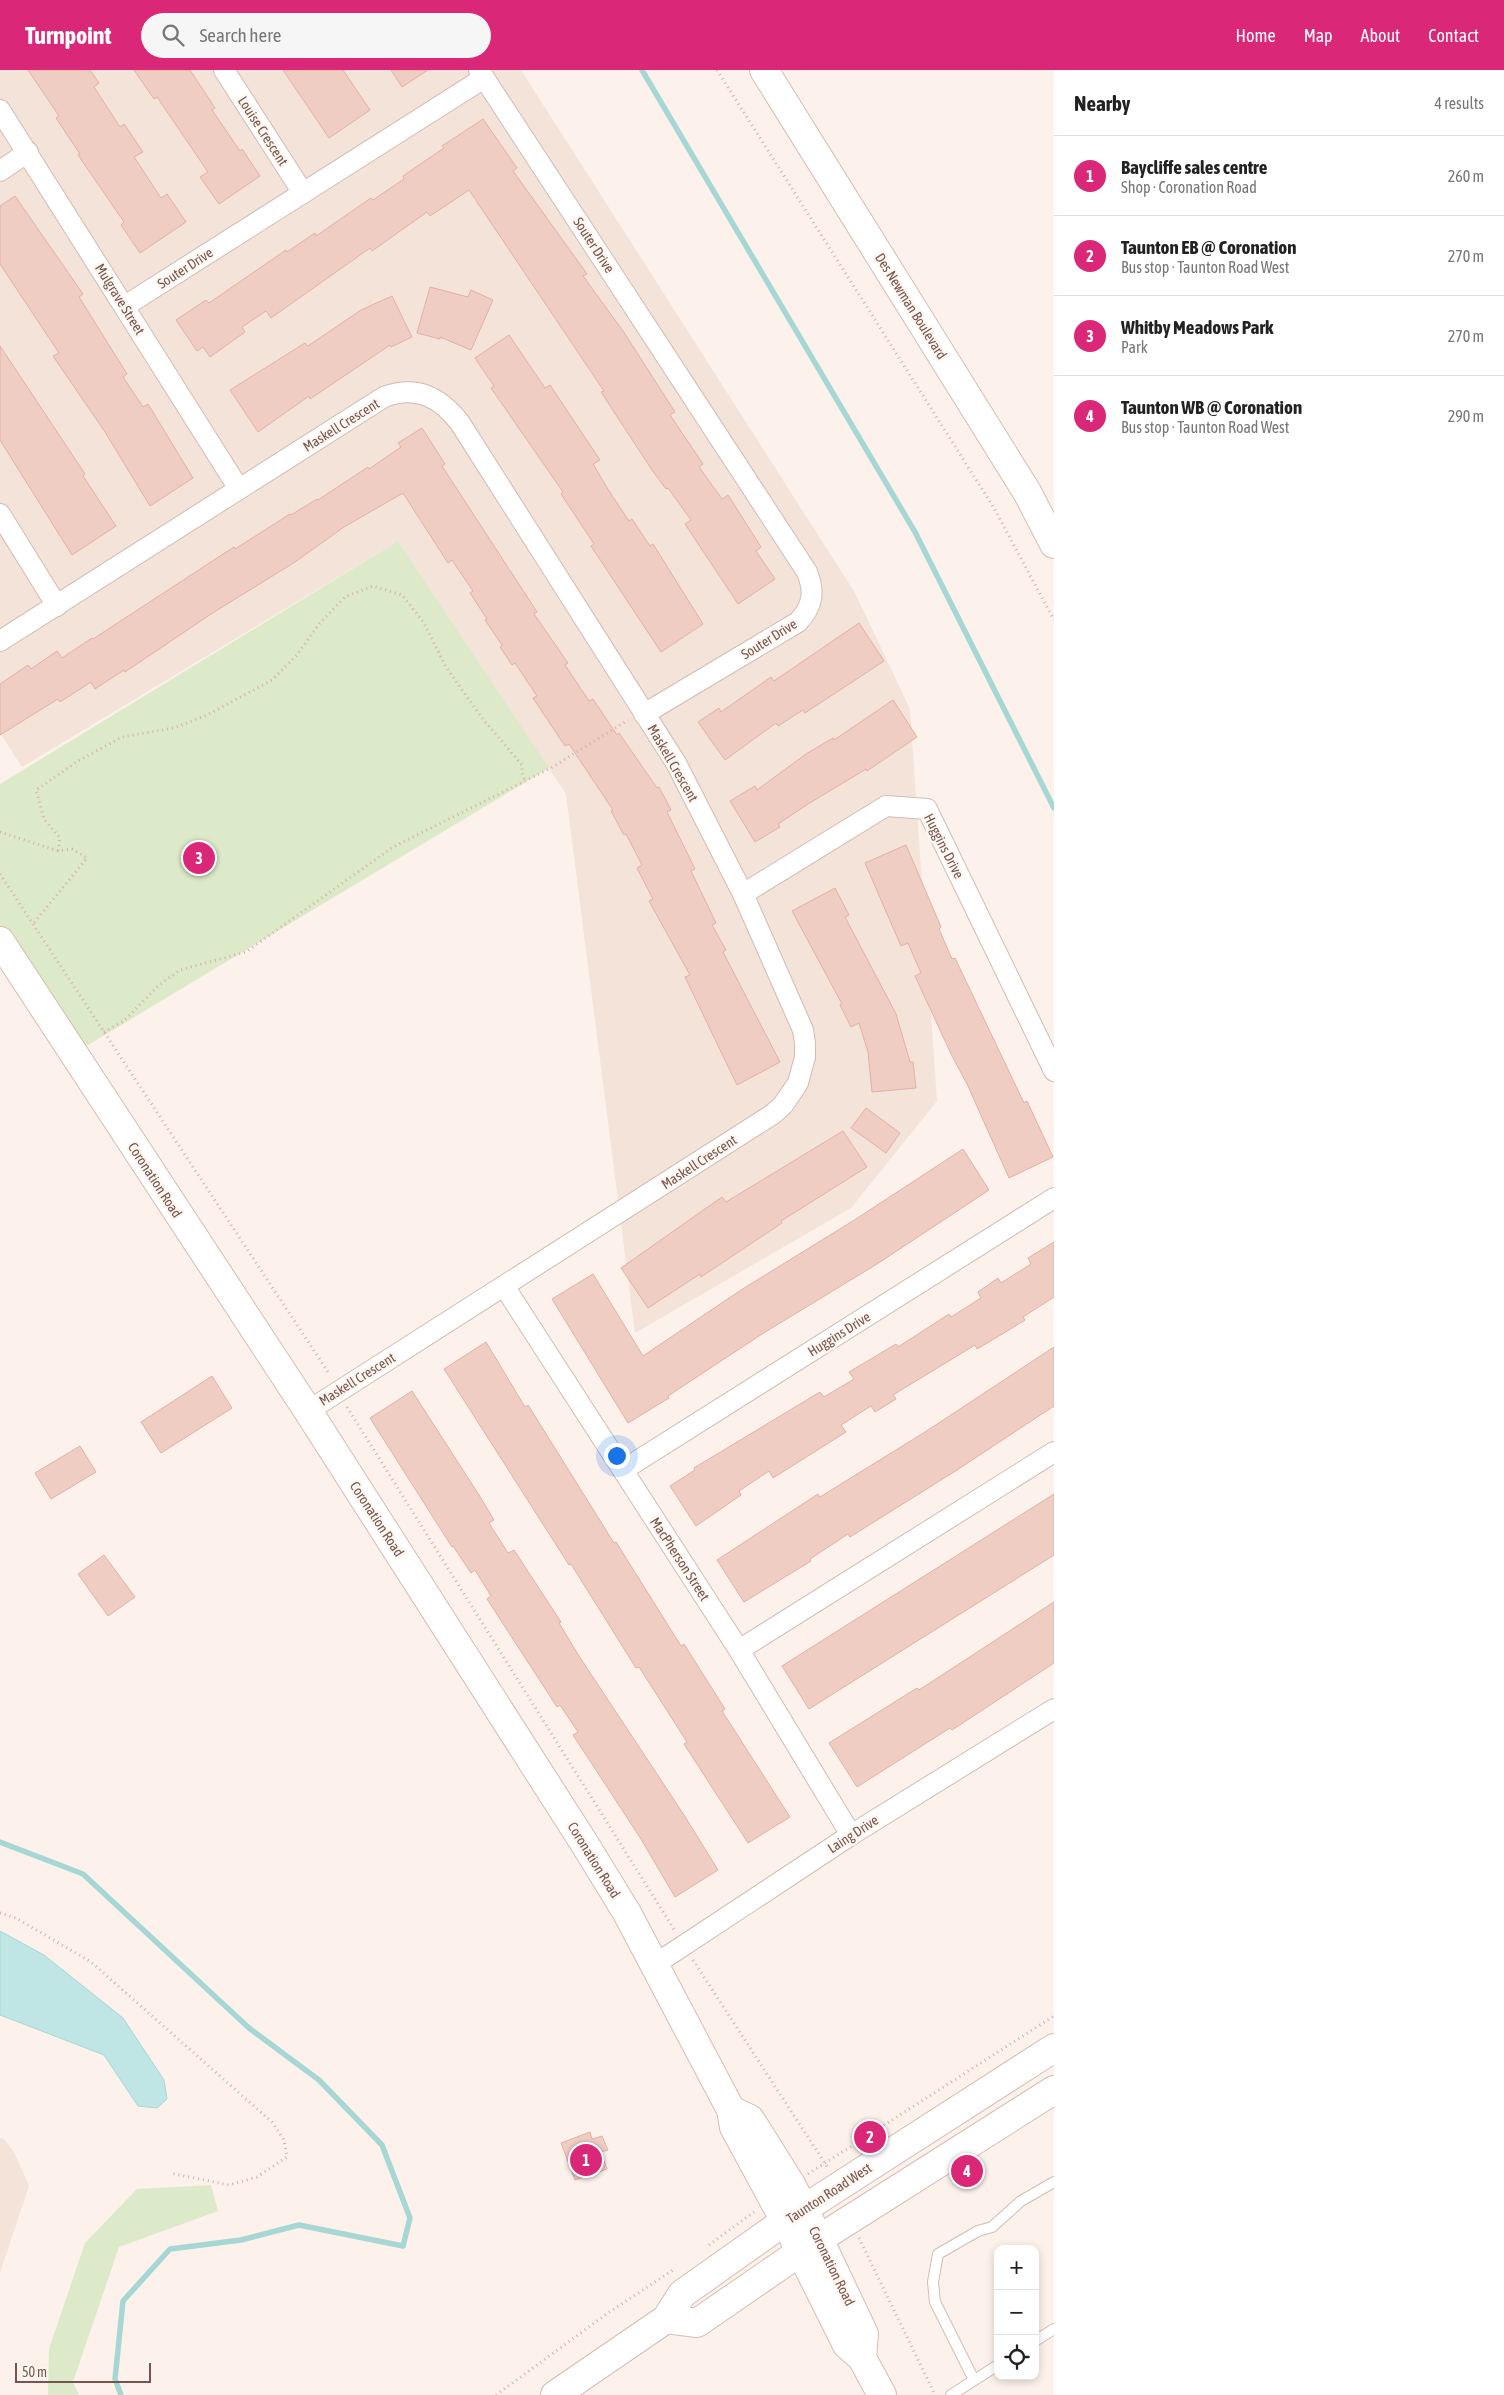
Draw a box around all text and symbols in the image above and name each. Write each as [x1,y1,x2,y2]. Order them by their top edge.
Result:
search box [141,13,491,58]
icon: search [159,21,187,49]
text: Turnpoint [25,22,111,49]
text: Search here [199,24,281,46]
text: Home [1236,25,1276,46]
text: Map [1304,25,1333,46]
text: About [1361,25,1400,46]
text: Contact [1428,25,1479,46]
text: Nearby [1074,91,1130,115]
street label: Louise Crescent [235,93,291,169]
text: 4 results [1434,94,1484,112]
text: Baycliffe sales centre [1121,156,1267,178]
text: 1 [1086,167,1094,185]
text: 260 m [1448,167,1484,185]
text: Shop · Coronation Road [1121,178,1257,196]
street label: Souter Drive [570,214,618,276]
text: Taunton EB @ Coronation [1121,236,1296,258]
street label: Souter Drive [154,244,216,292]
text: 2 [1086,247,1094,265]
text: 270 m [1448,247,1484,265]
street label: Des Newman Boulevard [872,250,950,362]
text: Bus stop · Taunton Road West [1121,258,1289,276]
street label: Mulgrave Street [92,261,148,337]
text: Whitby Meadows Park [1121,316,1273,338]
text: 3 [1086,327,1094,345]
text: 270 m [1448,327,1484,345]
text: Park [1121,338,1148,356]
street label: Maskell Crescent [300,395,382,455]
text: Taunton WB @ Coronation [1121,396,1302,418]
text: 4 [1086,407,1094,425]
text: 290 m [1448,407,1484,425]
text: Bus stop · Taunton Road West [1121,418,1289,436]
street label: Souter Drive [738,616,800,662]
street label: Maskell Crescent [644,722,702,804]
street label: Huggins Drive [921,811,967,881]
pin: 3 [183,839,215,877]
street label: Maskell Crescent [658,1132,740,1192]
street label: Coronation Road [125,1140,185,1220]
street label: Huggins Drive [805,1308,873,1360]
street label: Maskell Crescent [316,1349,398,1409]
your location [604,1443,630,1469]
street label: Coronation Road [347,1479,407,1559]
street label: MacPherson Street [647,1514,713,1604]
street label: Laing Drive [825,1812,881,1856]
street label: Coronation Road [564,1819,624,1901]
pin: 2 [854,2118,886,2156]
pin: 1 [570,2141,602,2179]
pin: 4 [951,2152,983,2190]
street label: Taunton Road West [783,2160,875,2226]
street label: Coronation Road [806,2224,858,2308]
map controls [994,2245,1039,2380]
button: + [994,2245,1039,2290]
button: − [994,2290,1039,2335]
button: locate [994,2335,1039,2380]
scale bar [15,2360,151,2383]
text: 50 m [22,2364,47,2380]

